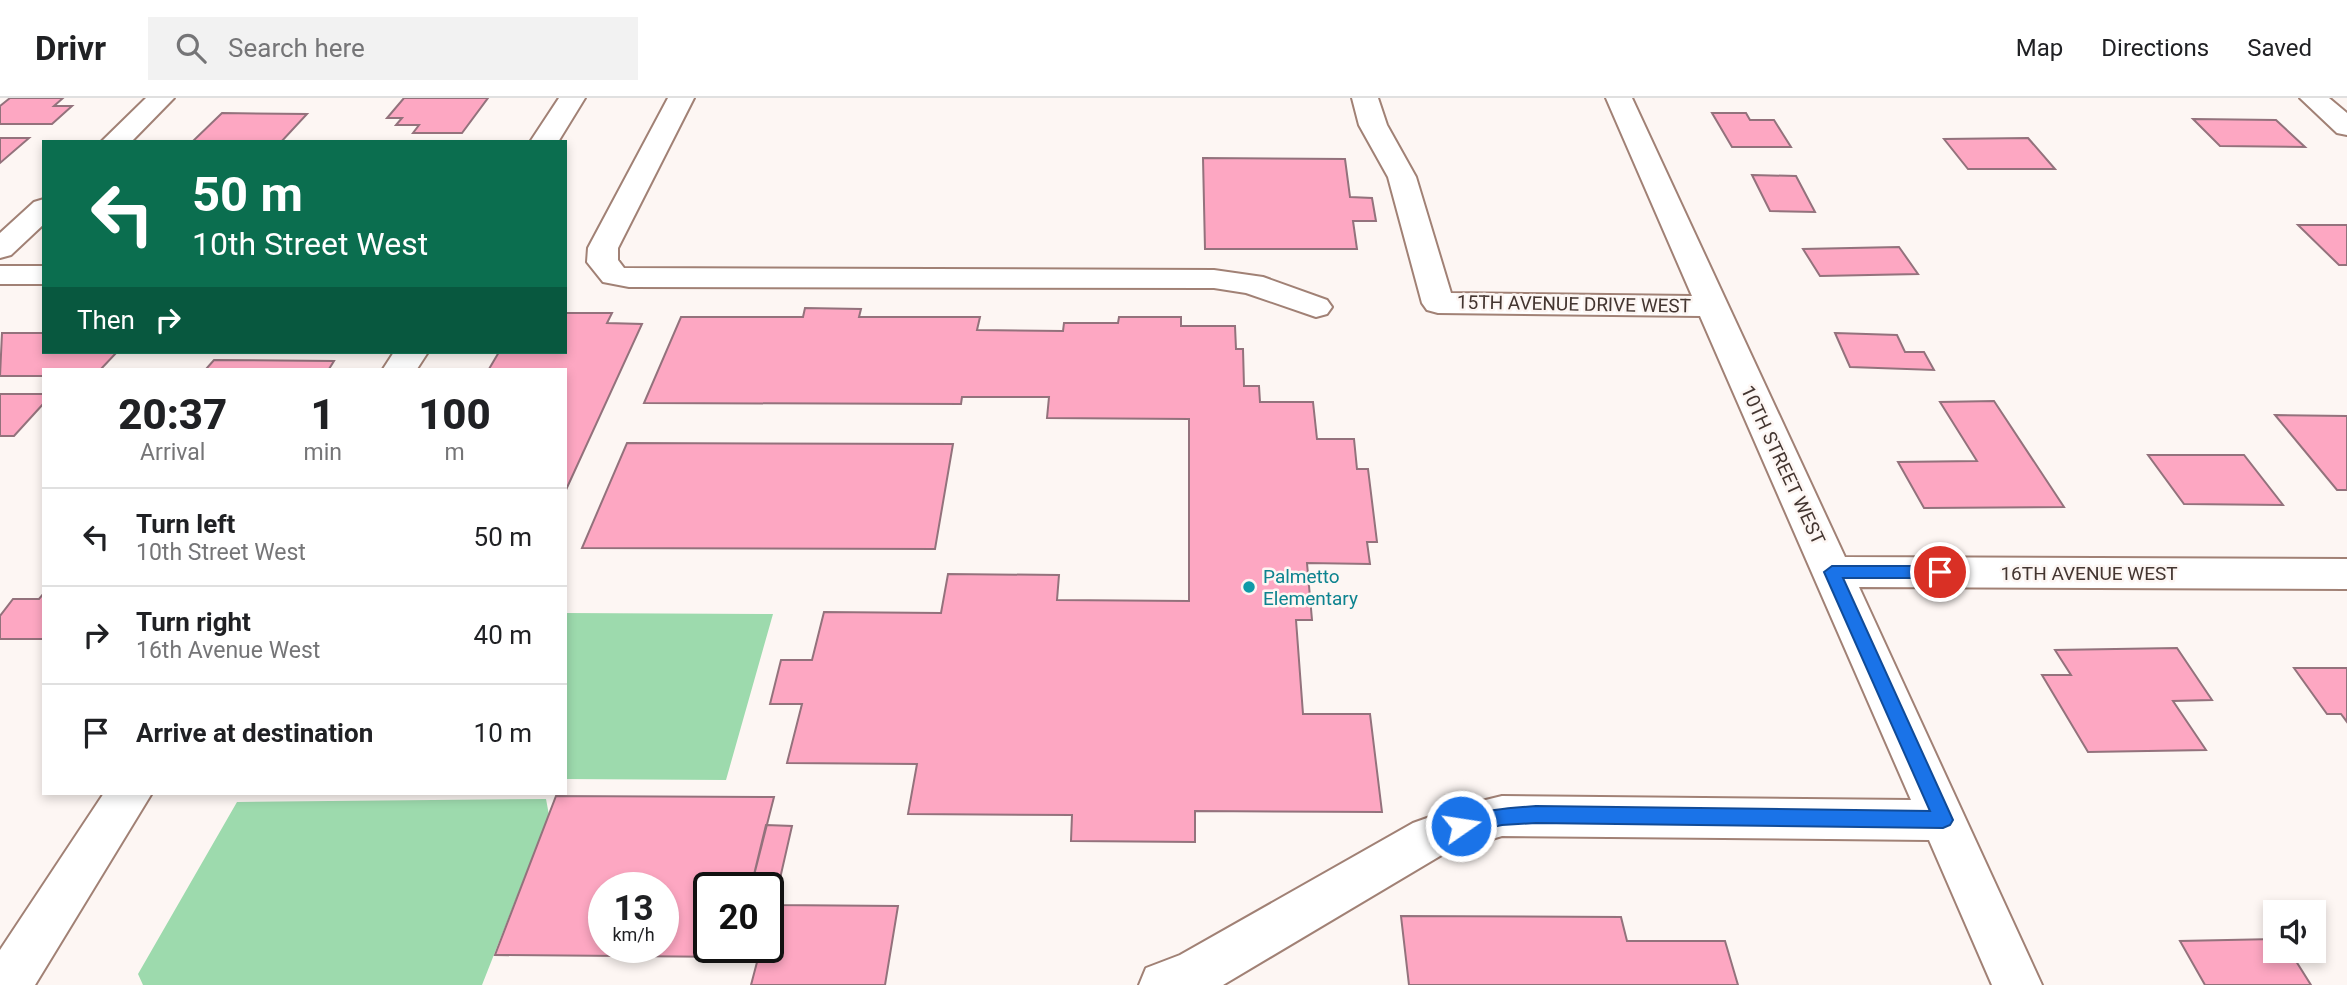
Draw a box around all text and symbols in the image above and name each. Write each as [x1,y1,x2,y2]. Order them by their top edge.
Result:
search box [148,17,638,80]
text: Drivr [35,29,106,68]
icon: search [172,29,210,67]
text: Search here [228,33,365,63]
text: Map [2016,34,2063,62]
text: Directions [2101,34,2209,62]
text: Saved [2247,34,2312,62]
text: 50 m [192,166,303,223]
icon: left [77,168,168,259]
text: 10th Street West [192,225,428,263]
street label: 15TH AVENUE DRIVE WEST [1457,290,1691,318]
icon: right [149,301,187,339]
text: Then [77,305,135,335]
street label: 10TH STREET WEST [1736,382,1830,548]
text: 20:37 [118,390,227,439]
text: 1 [311,390,335,439]
text: 100 [418,390,491,439]
text: Arrival [140,439,205,466]
text: min [303,439,342,466]
text: m [444,439,465,466]
text: Turn left [136,509,235,539]
icon: left [77,518,115,556]
text: 50 m [474,522,532,552]
text: 10th Street West [136,539,306,566]
pin [1910,542,1970,602]
icon: arrive [1921,553,1959,591]
street label: 16TH AVENUE WEST [2000,562,2178,585]
place label: Palmetto Elementary [1263,565,1358,610]
marker: Palmetto Elementary [1241,579,1257,595]
text: Turn right [136,607,251,637]
icon: right [77,616,115,654]
text: 40 m [474,620,532,650]
text: 16th Avenue West [136,637,320,664]
icon: arrive [77,714,115,752]
text: Arrive at destination [136,718,373,748]
text: 10 m [474,718,532,748]
position arrow [1424,789,1498,863]
speed limit sign: 20 [693,872,784,963]
text: 13 [613,888,654,929]
map controls [2263,900,2326,963]
button: sound [2263,900,2326,963]
text: km/h [612,924,655,945]

